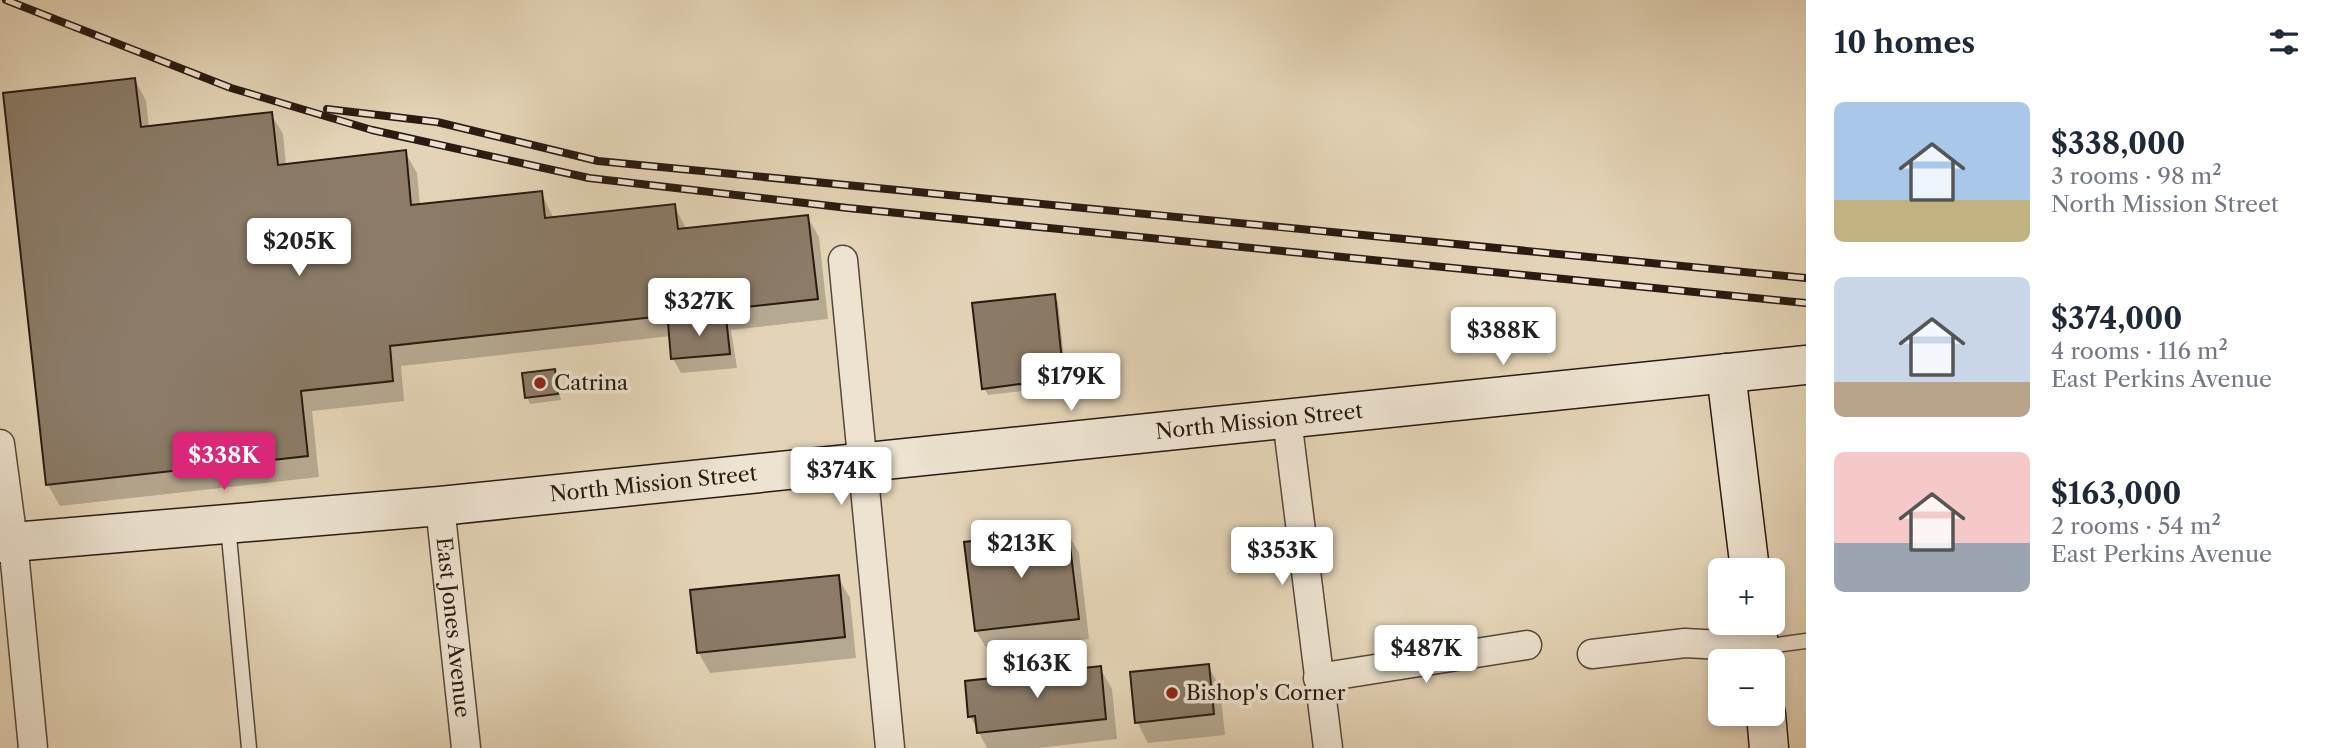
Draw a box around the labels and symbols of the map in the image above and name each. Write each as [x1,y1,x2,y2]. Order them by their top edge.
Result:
pin: $205K [250,218,348,278]
pin: $327K [650,278,748,338]
pin: $388K [1454,308,1552,367]
pin: $179K [1022,354,1120,413]
place label: Catrina [554,370,629,395]
marker: Catrina [532,375,548,391]
street label: North Mission Street [1154,398,1364,444]
pin: $338K [175,433,273,492]
pin: $374K [792,448,890,507]
street label: North Mission Street [548,460,759,507]
pin: $213K [972,520,1070,580]
pin: $353K [1233,528,1331,587]
street label: East Jones Avenue [431,536,476,719]
pin: $487K [1377,626,1475,685]
pin: $163K [988,640,1086,700]
place label: Bishop's Corner [1186,680,1346,705]
marker: Bishop's Corner [1164,685,1180,701]

